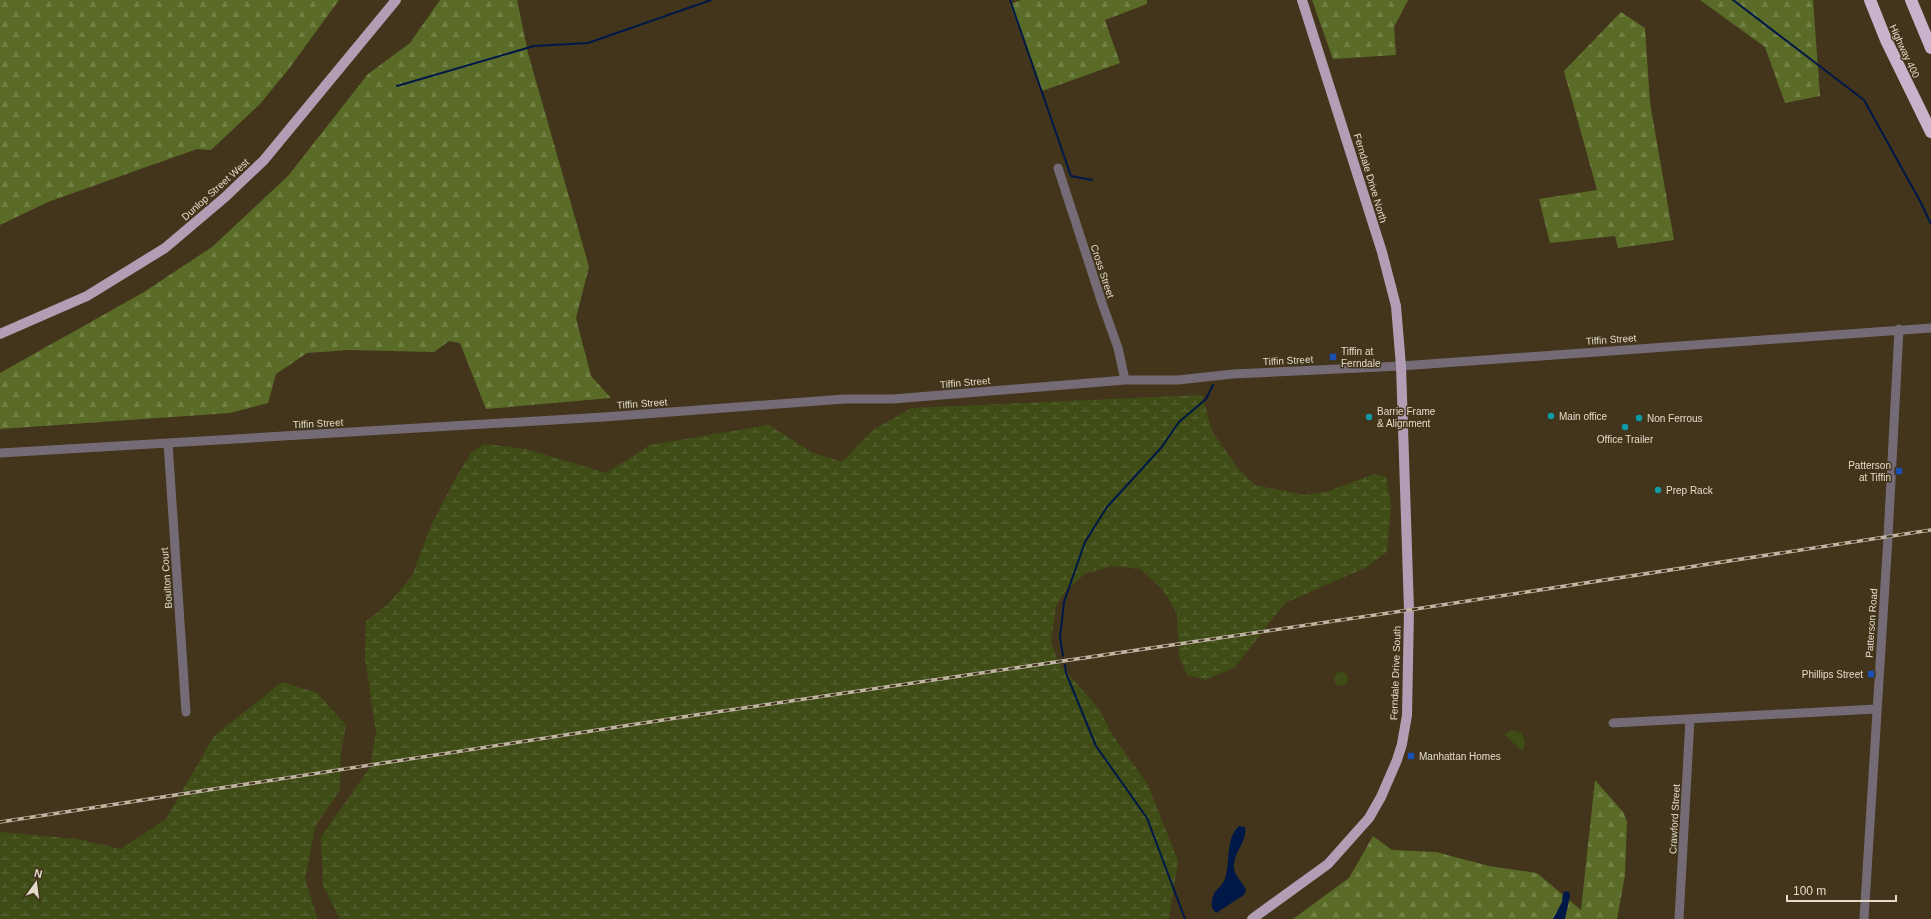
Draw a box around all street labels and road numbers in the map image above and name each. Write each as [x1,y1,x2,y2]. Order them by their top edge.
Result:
street label: Highway 400 [1887,23,1922,80]
street label: Ferndale Drive North [1352,132,1389,224]
street label: Dunlop Street West [180,156,251,222]
street label: Cross Street [1089,243,1116,299]
street label: Tiffin Street [1585,332,1637,347]
street label: Tiffin Street [1262,354,1314,367]
street label: Tiffin Street [939,375,991,390]
street label: Tiffin Street [616,396,668,411]
street label: Tiffin Street [292,417,344,430]
street label: Boulton Court [159,547,174,609]
street label: Patterson Road [1864,588,1879,658]
street label: Ferndale Drive South [1388,626,1403,720]
street label: Crawford Street [1667,784,1682,854]

